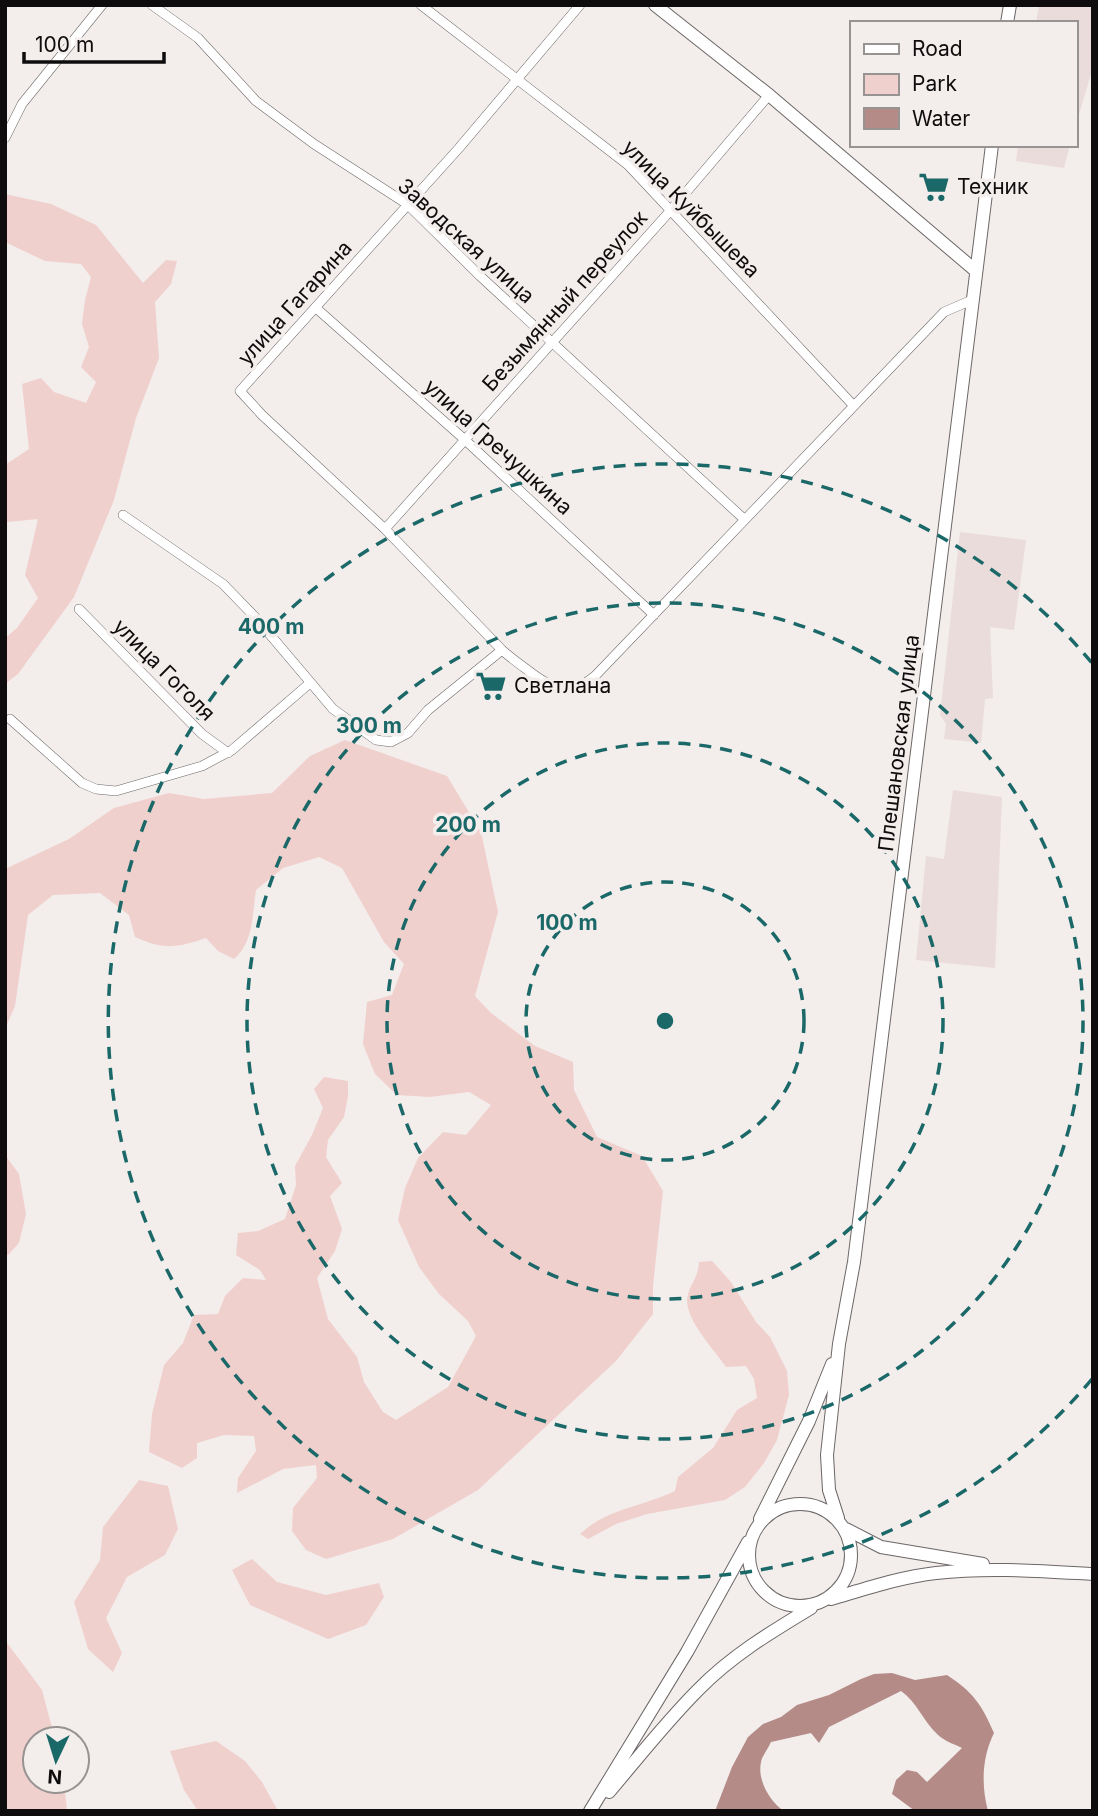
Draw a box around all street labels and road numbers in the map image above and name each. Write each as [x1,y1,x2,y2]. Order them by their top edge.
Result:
street label: улица Куйбышева [617,135,765,283]
street label: Заводская улица [393,173,540,308]
street label: Безымянный переулок [477,205,653,396]
street label: улица Гагарина [232,235,357,370]
street label: улица Гречушкина [419,374,578,520]
street label: улица Гоголя [108,613,221,726]
street label: Плешановская улица [873,633,924,853]

